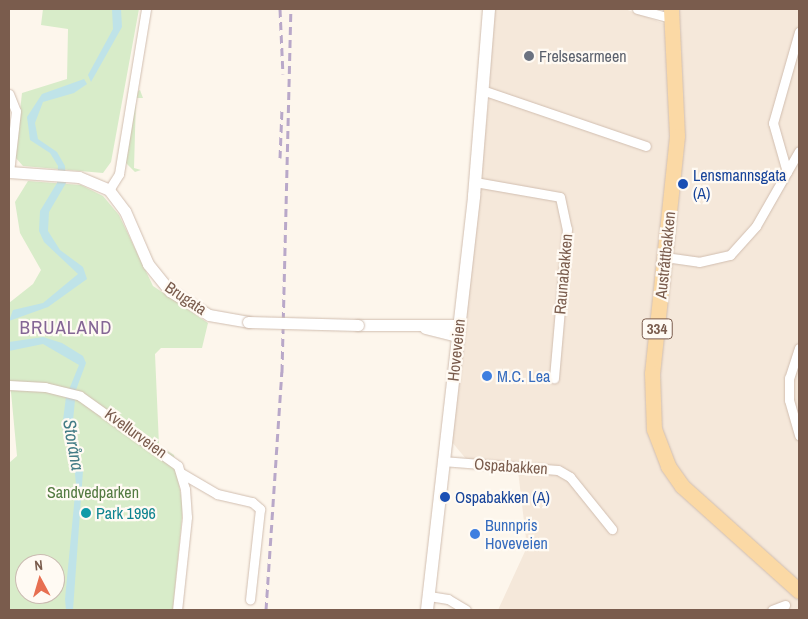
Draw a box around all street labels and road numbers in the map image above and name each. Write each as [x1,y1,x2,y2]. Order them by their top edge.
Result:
street label: Austråttbakken [651,210,679,300]
street label: Raunabakken [550,233,576,315]
street label: Brugata [162,277,210,319]
road number: 334 [641,316,673,342]
street label: Hoveveien [443,318,469,382]
street label: Kvellurveien [101,404,171,462]
street label: Ospabakken [474,454,548,478]

